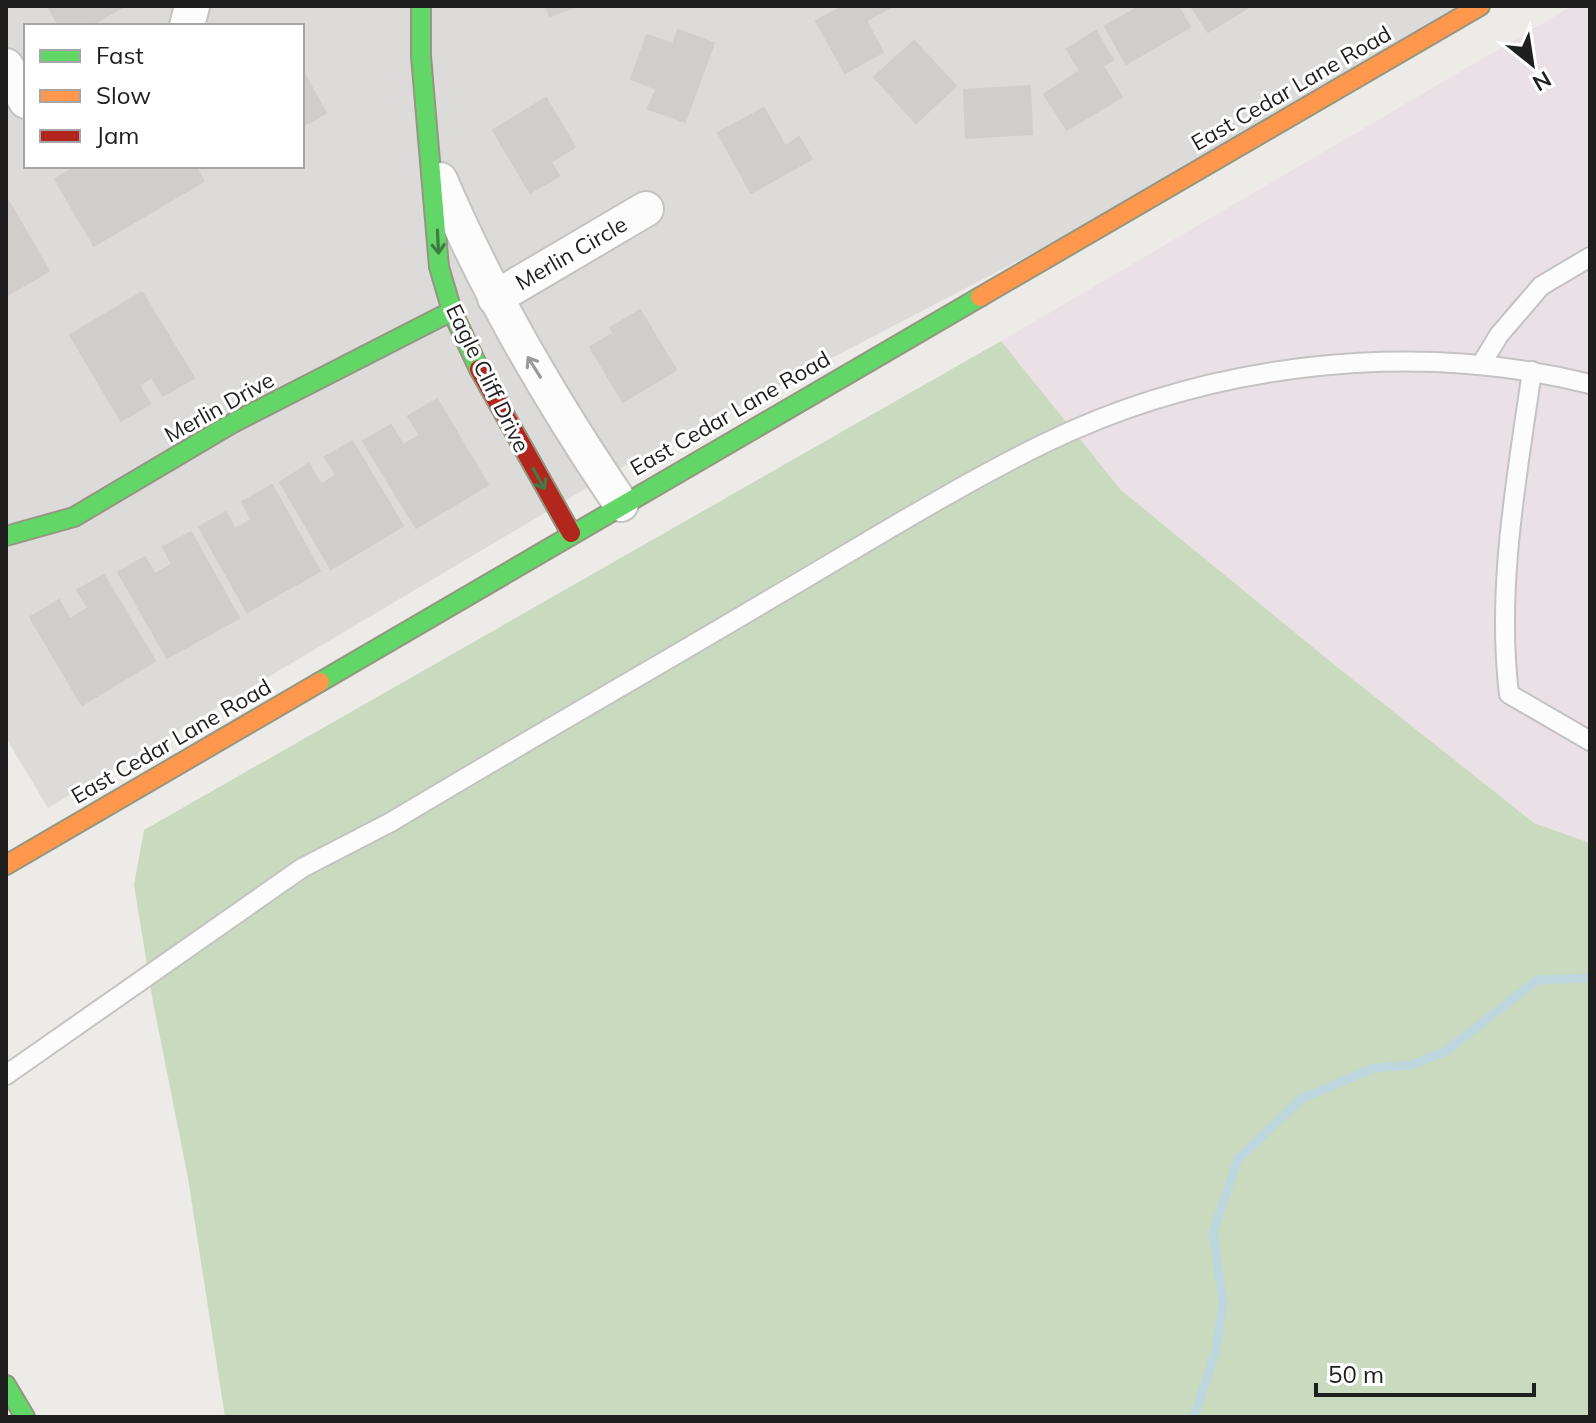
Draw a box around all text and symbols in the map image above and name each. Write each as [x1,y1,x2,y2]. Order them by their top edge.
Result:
street label: East Cedar Lane Road [1186,19,1396,157]
legend [24,24,304,168]
north arrow [1492,24,1572,104]
text: Fast [96,40,144,70]
text: N [1528,65,1556,98]
text: Slow [96,80,151,110]
text: Jam [96,120,139,150]
street label: Merlin Circle [510,210,632,296]
one-way arrow [431,228,446,255]
street label: Eagle Cliff Drive [440,299,536,457]
street label: East Cedar Lane Road [625,344,835,482]
one-way arrow [526,356,542,379]
street label: Merlin Drive [159,365,279,449]
one-way arrow [532,467,547,491]
street label: East Cedar Lane Road [66,672,276,810]
scale bar [1316,1347,1534,1397]
text: 50 m [1328,1359,1384,1389]

